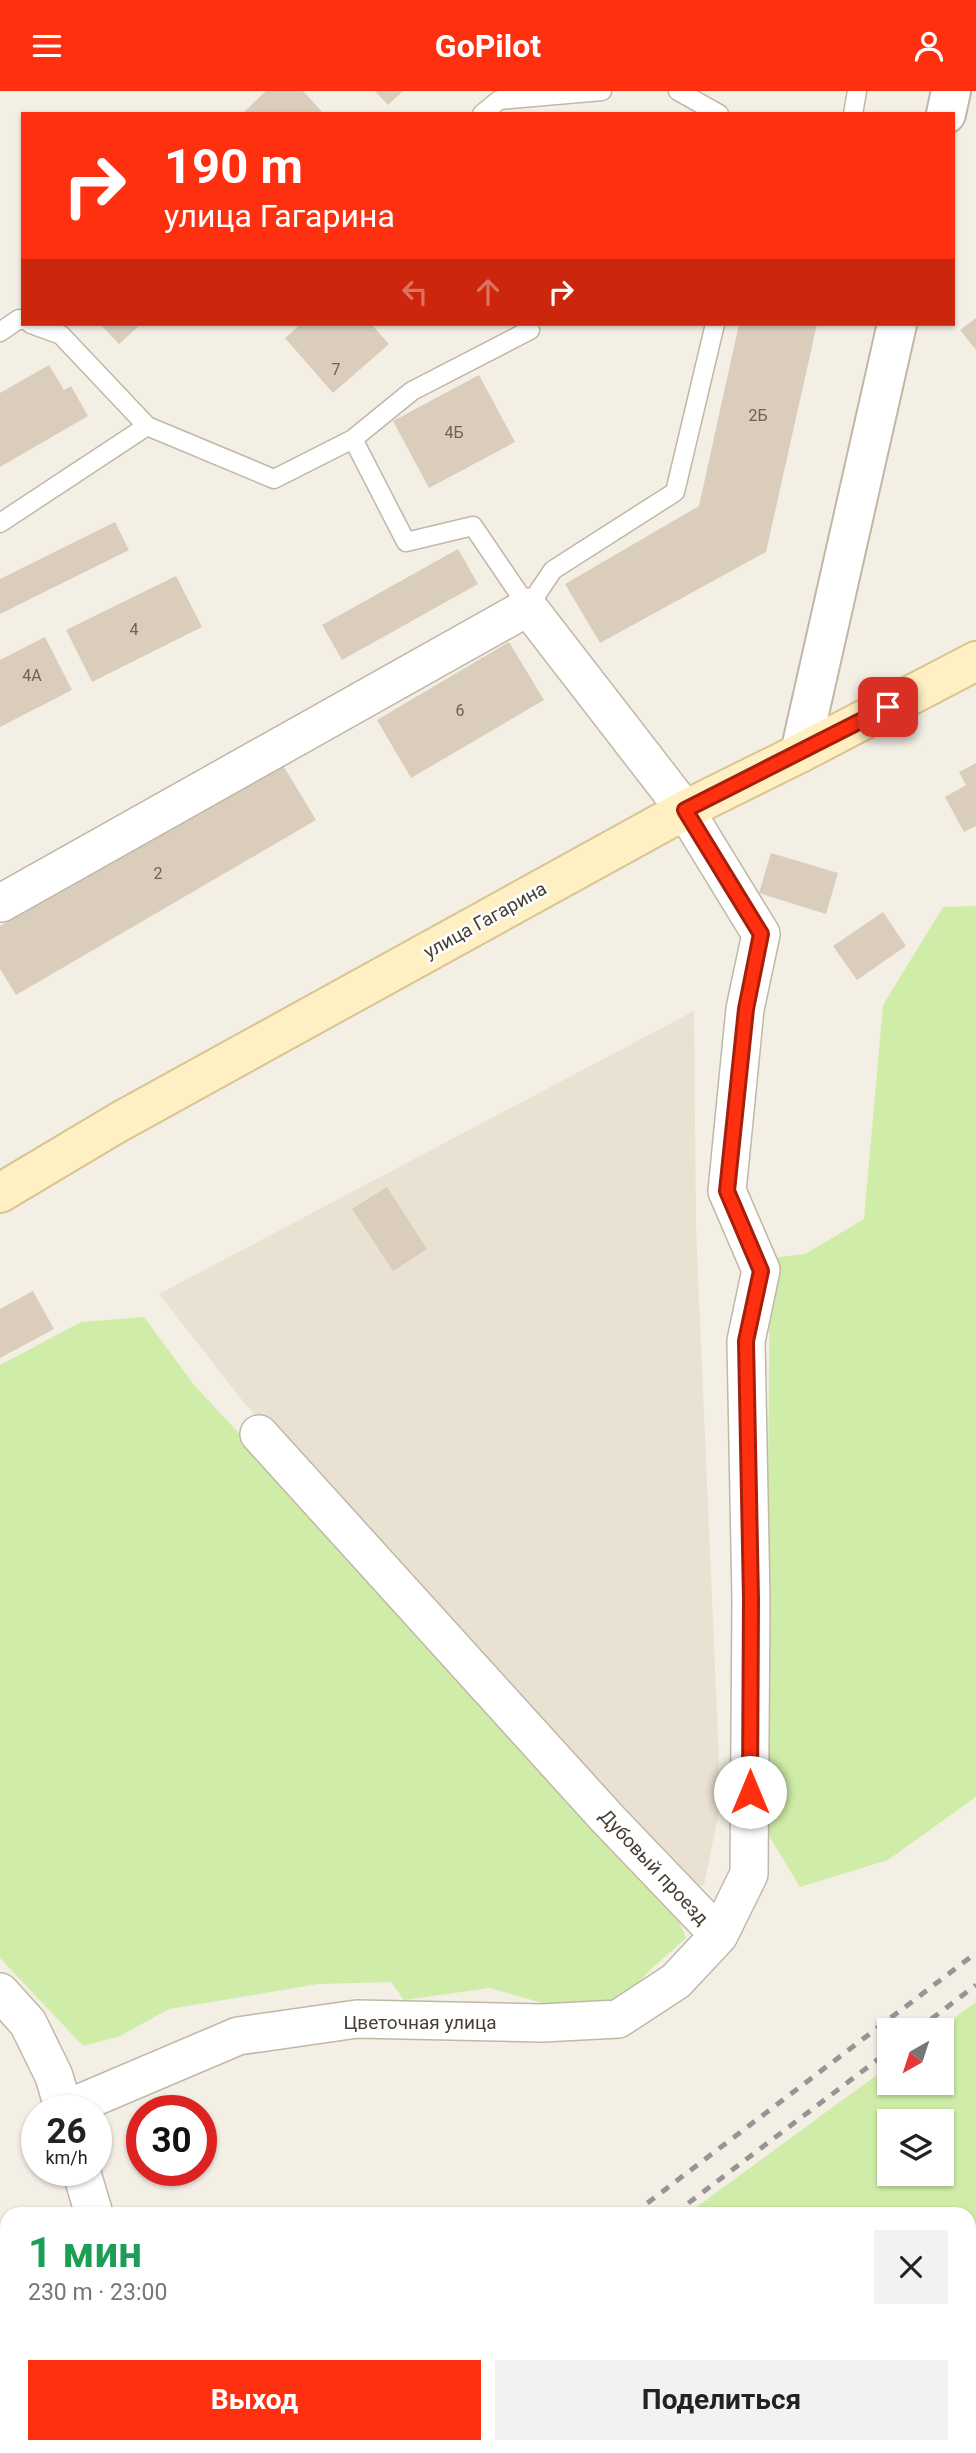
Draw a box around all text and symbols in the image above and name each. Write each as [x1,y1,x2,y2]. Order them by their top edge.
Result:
icon: menu [28,27,66,65]
text: GoPilot [435,27,541,65]
icon: person [910,27,948,65]
text: 190 m [164,138,303,195]
icon: right [49,140,140,231]
text: улица Гагарина [164,197,395,235]
icon: left [396,273,434,311]
icon: ahead [469,273,507,311]
icon: right [542,273,580,311]
house number: 7 [332,360,341,379]
house number: 2Б [748,406,768,425]
house number: 4Б [444,423,464,442]
house number: 4 [130,620,139,639]
house number: 4А [22,666,42,685]
pin [858,677,918,737]
icon: arrive [869,688,907,726]
house number: 6 [456,701,465,720]
house number: 2 [154,864,163,883]
street label: улица Гагарина [419,877,551,963]
position arrow [713,1755,787,1829]
street label: Дубовый проезд [595,1804,713,1930]
street label: Цветочная улица [343,2011,497,2034]
north arrow [877,2018,954,2095]
map controls [877,2018,954,2186]
speed limit sign: 30 [126,2095,217,2186]
button: layers [877,2109,954,2186]
text: 26 [46,2111,87,2152]
text: km/h [45,2147,88,2168]
text: 1 мин [28,2228,142,2277]
button: close [874,2230,948,2304]
text: 230 m · 23:00 [28,2279,167,2306]
button: Выход [28,2360,481,2440]
button: Поделиться [495,2360,948,2440]

